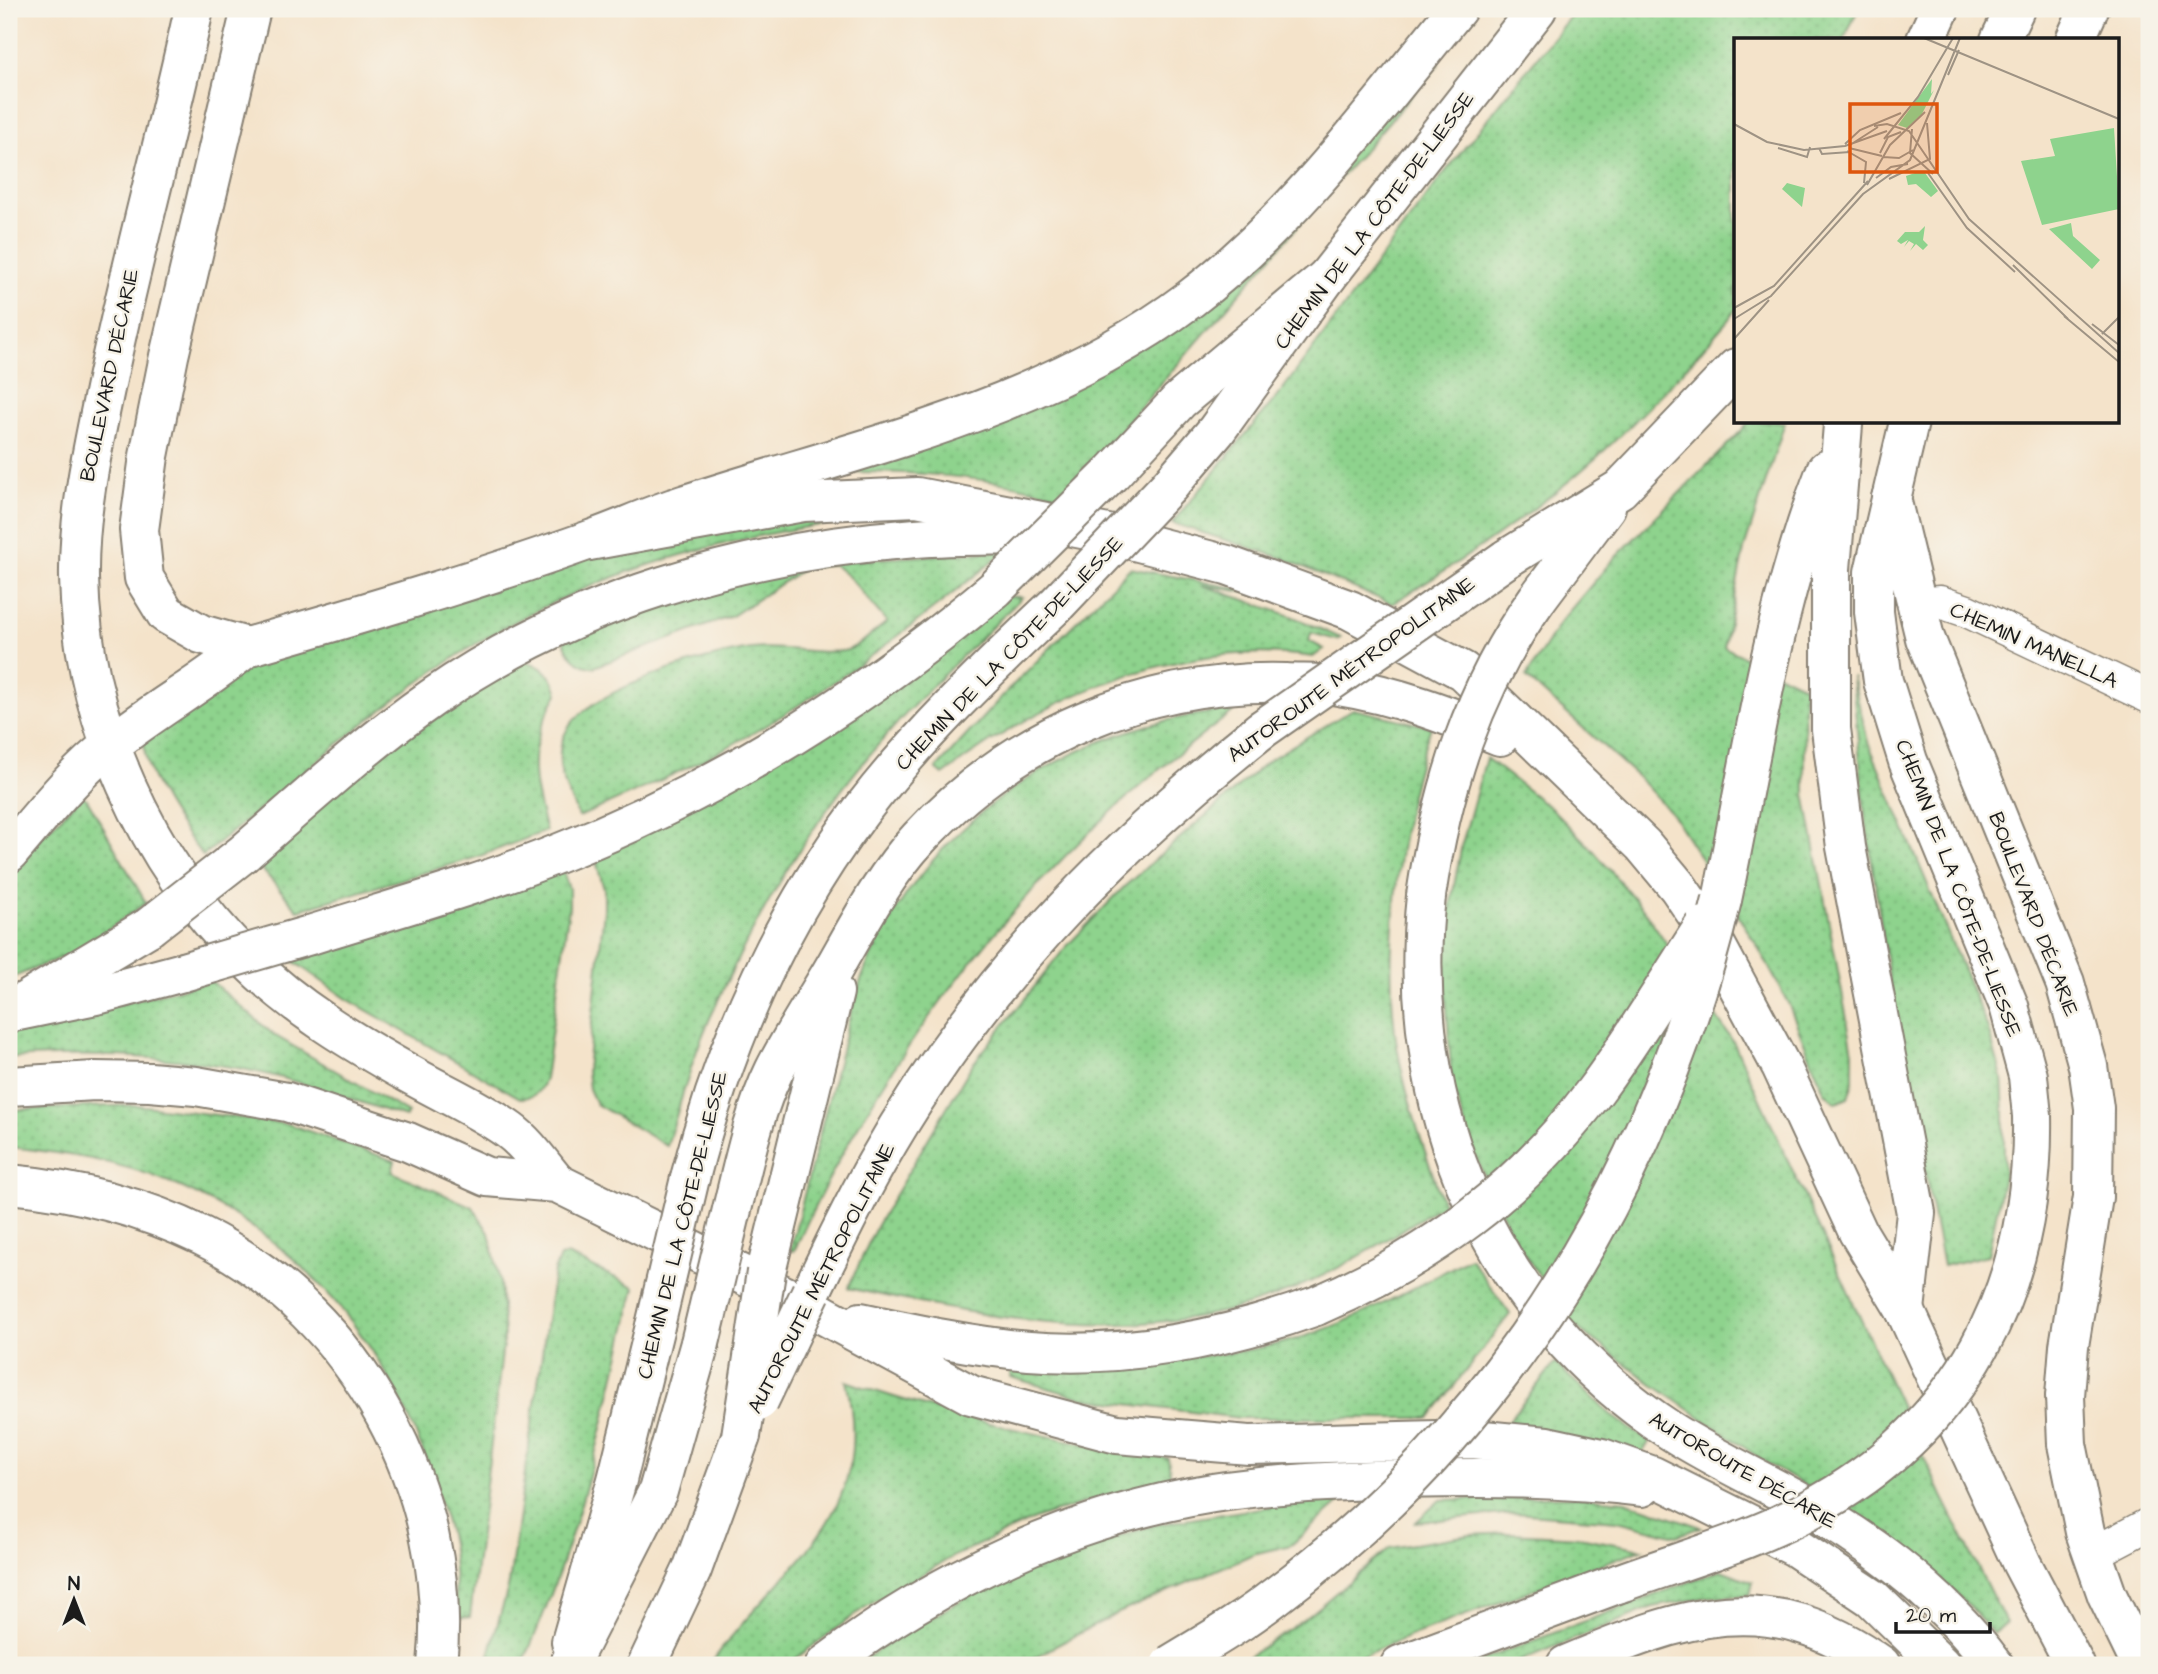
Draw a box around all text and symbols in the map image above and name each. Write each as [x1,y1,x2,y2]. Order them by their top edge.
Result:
inset map [1734,38,2120,424]
street label: CHEMIN DE LA CÔTE-DE-LIESSE [1268,85,1481,355]
street label: BOULEVARD DÉCARIE [73,266,146,484]
street label: CHEMIN DE LA CÔTE-DE-LIESSE [889,529,1130,777]
street label: AUTOROUTE MÉTROPOLITAINE [1222,569,1481,769]
street label: CHEMIN MANELLA [1945,595,2123,696]
street label: CHEMIN DE LA CÔTE-DE-LIESSE [1888,735,2029,1041]
street label: BOULEVARD DÉCARIE [1981,808,2086,1021]
street label: CHEMIN DE LA CÔTE-DE-LIESSE [630,1068,735,1382]
street label: AUTOROUTE MÉTROPOLITAINE [741,1138,903,1418]
street label: AUTOROUTE DÉCARIE [1644,1405,1842,1536]
north arrow [38,1566,108,1636]
text: N [68,1571,80,1598]
scale bar [1896,1590,1990,1634]
text: 20 m [1906,1601,1957,1630]

